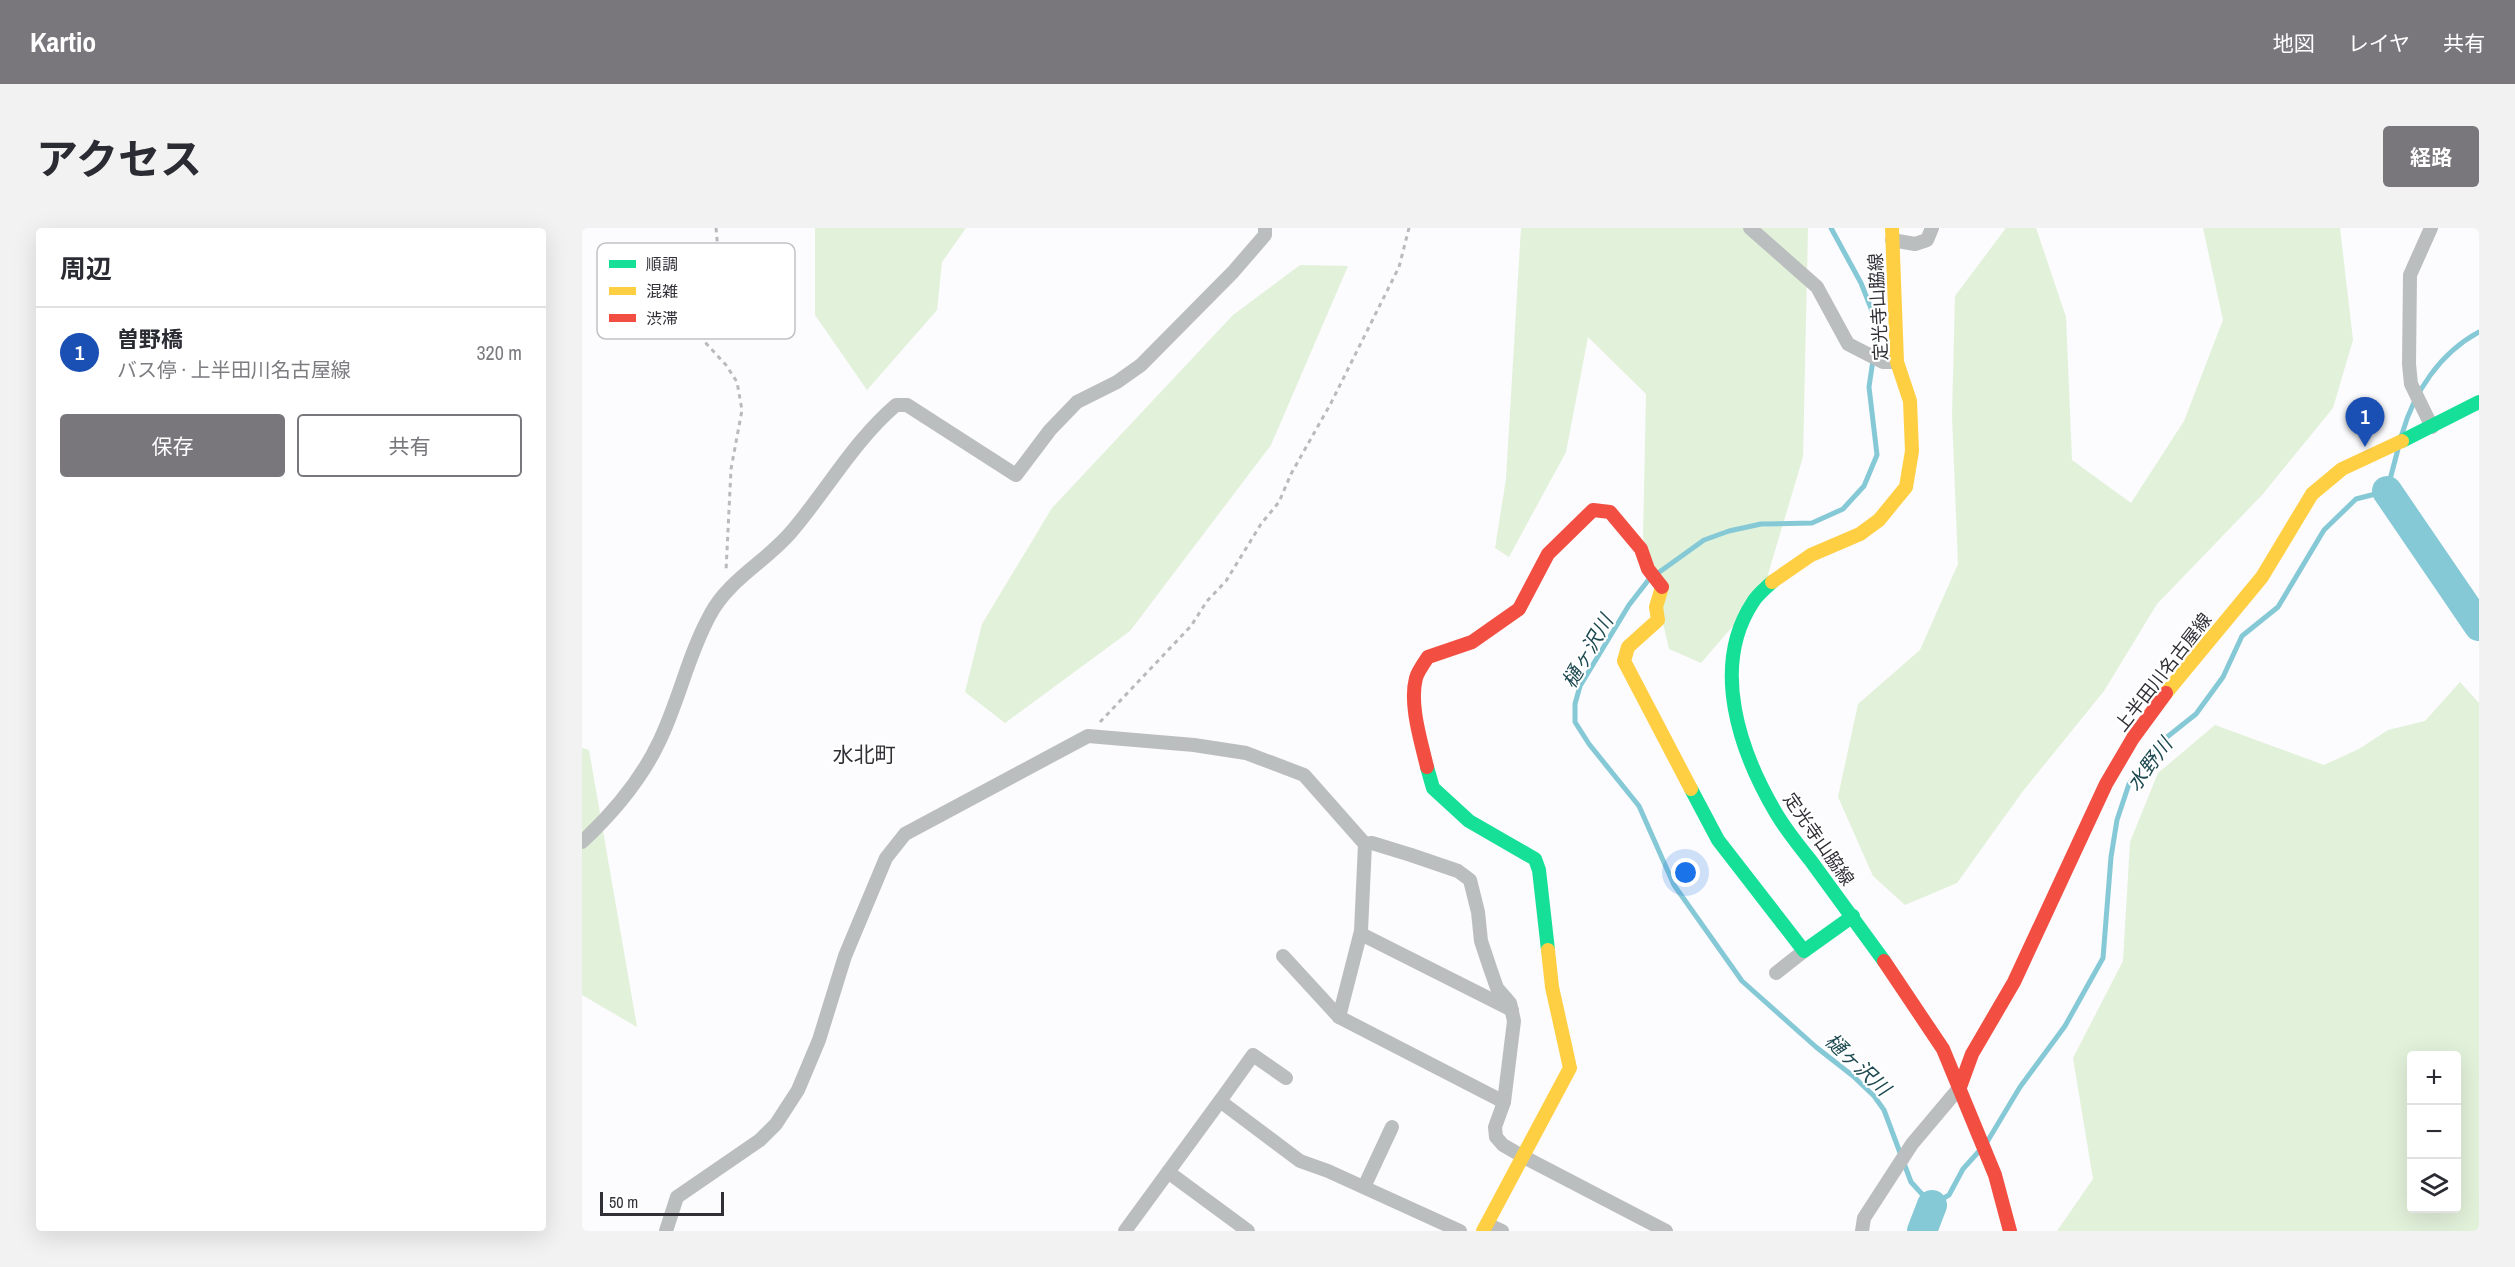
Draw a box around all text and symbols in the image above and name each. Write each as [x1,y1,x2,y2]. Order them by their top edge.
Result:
text: Kartio [30,23,96,61]
text: 地図 [2273,29,2315,58]
text: レイヤ [2348,29,2410,58]
text: 共有 [2443,29,2485,58]
button: 経路 [2383,126,2479,187]
text: アクセス [36,131,202,187]
legend [597,243,795,339]
text: 周辺 [60,251,112,286]
street label: 定光寺山脇線 [1863,252,1893,362]
text: 順調 [646,253,678,275]
text: 混雑 [646,280,678,302]
text: 渋滞 [646,307,678,329]
text: 曽野橋 [117,324,183,354]
text: 1 [75,339,84,366]
text: 320 m [476,339,522,366]
text: バス停 · 上半田川名古屋線 [117,356,351,383]
pin: 1 [2346,398,2384,447]
button: 保存 [60,414,285,477]
button: 共有 [297,414,522,477]
water label: 樋ヶ沢川 [1555,608,1620,692]
street label: 上半田川名古屋線 [2109,608,2217,736]
water label: 水野川 [2120,730,2179,796]
district label: 水北町 [833,740,896,769]
street label: 定光寺山脇線 [1778,788,1860,890]
your location [1671,858,1700,887]
water label: 樋ヶ沢川 [1820,1027,1898,1103]
map controls [2407,1051,2461,1213]
button: + [2407,1051,2461,1105]
button: − [2407,1105,2461,1159]
button: layers [2407,1159,2461,1213]
scale bar [600,1189,724,1216]
text: 50 m [609,1191,638,1213]

